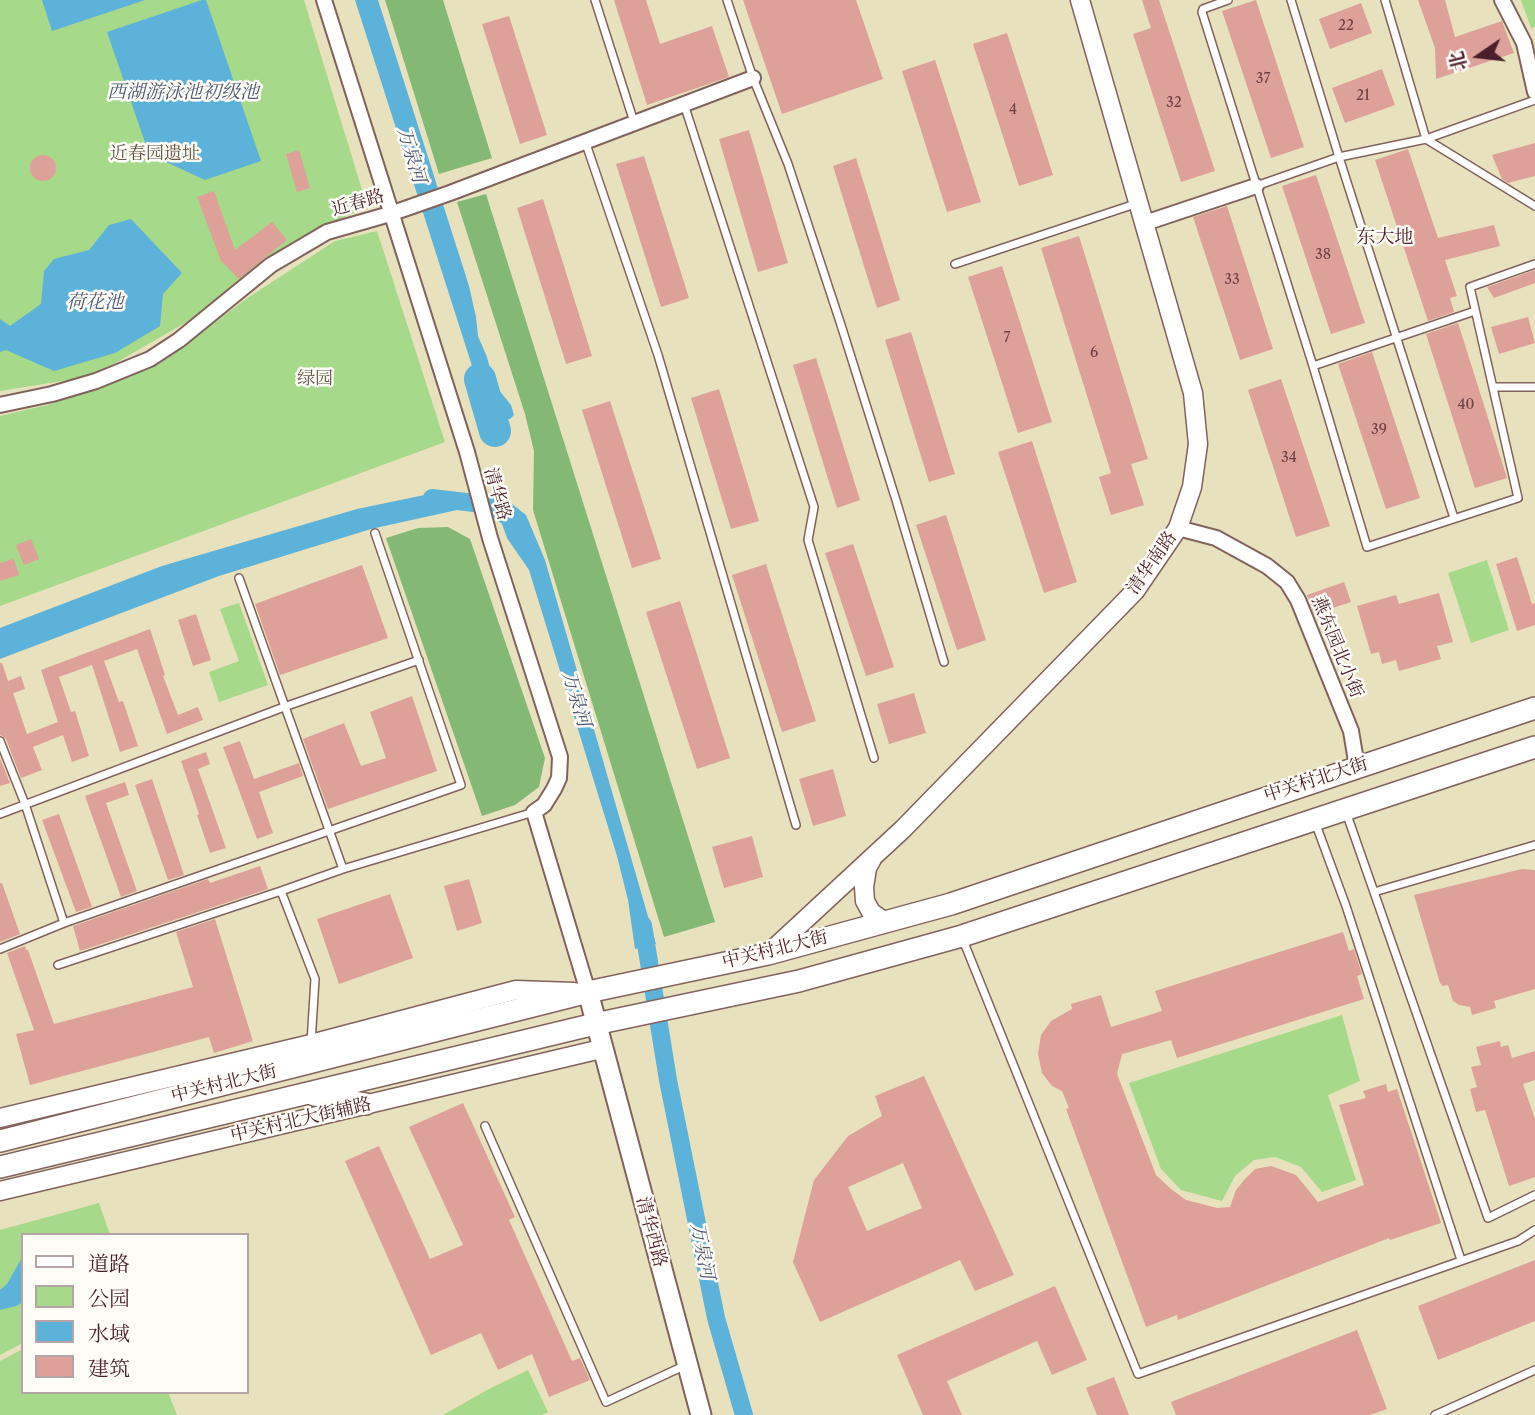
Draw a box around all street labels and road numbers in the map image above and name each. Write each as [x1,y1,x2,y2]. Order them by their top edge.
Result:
street label: 近春路 [329,185,387,221]
street label: 清华路 [479,465,515,523]
street label: 清华南路 [1123,527,1181,599]
street label: 燕东园北小街 [1307,593,1367,701]
street label: 中关村北大街 [1261,753,1371,807]
street label: 中关村北大街 [720,926,830,974]
street label: 中关村北大街 [169,1060,279,1108]
street label: 中关村北大街辅路 [228,1093,374,1147]
street label: 清华西路 [631,1194,671,1270]

